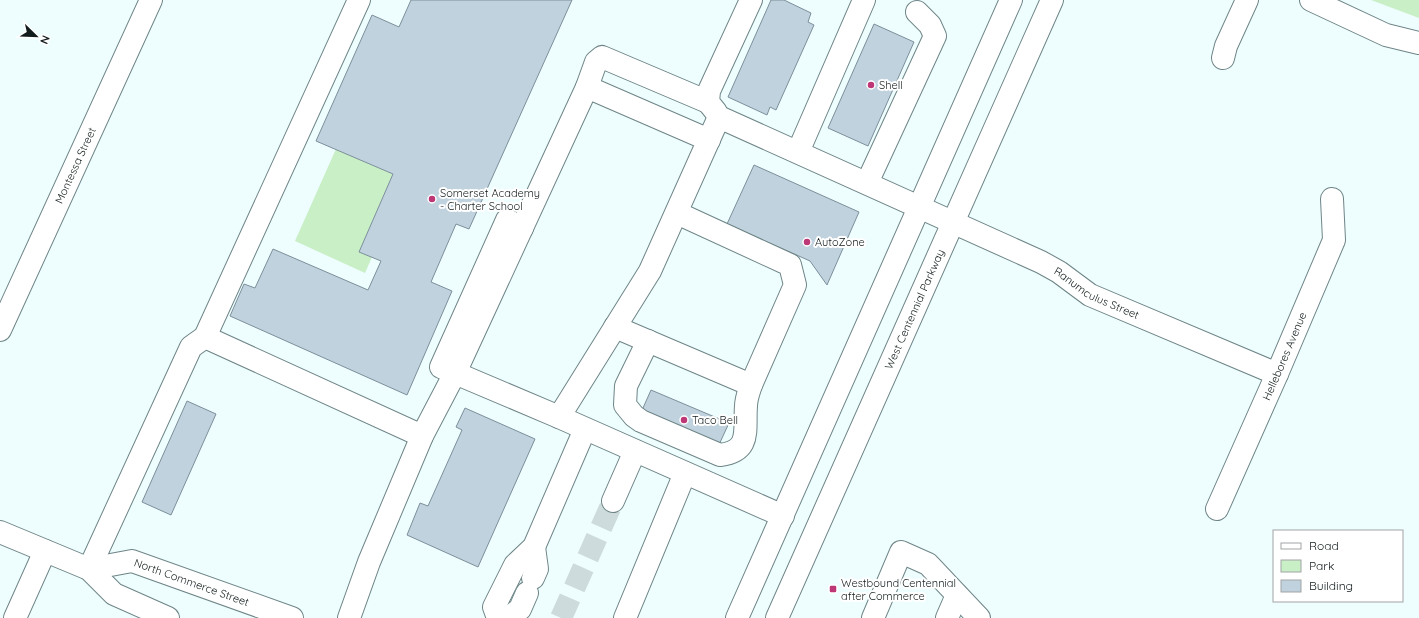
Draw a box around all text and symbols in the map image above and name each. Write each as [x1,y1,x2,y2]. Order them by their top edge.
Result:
north arrow [16,16,56,56]
text: N [37,33,53,46]
place label: Shell [879,78,903,92]
marker: Shell [866,80,876,90]
street label: Montessa Street [52,125,99,206]
place label: Somerset Academy - Charter School [440,186,540,213]
marker: Somerset Academy - Charter School [427,194,437,204]
place label: AutoZone [815,235,865,249]
marker: AutoZone [802,237,812,247]
street label: West Centennial Parkway [882,247,947,371]
street label: Ranumculus Street [1052,264,1142,322]
street label: Hellebores Avenue [1259,310,1310,402]
place label: Taco Bell [692,413,738,427]
marker: Taco Bell [679,415,689,425]
legend [1273,530,1403,602]
text: Road [1309,538,1339,553]
street label: North Commerce Street [132,555,251,609]
text: Park [1309,558,1334,573]
place label: Westbound Centennial after Commerce [841,576,956,603]
text: Building [1309,578,1353,593]
marker: Westbound Centennial after Commerce [828,584,838,594]

